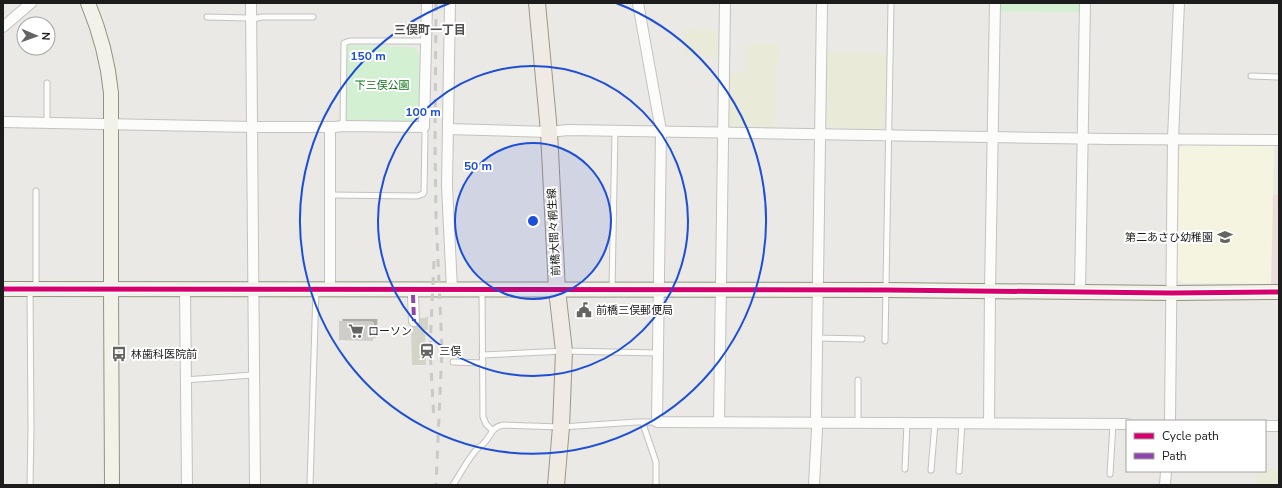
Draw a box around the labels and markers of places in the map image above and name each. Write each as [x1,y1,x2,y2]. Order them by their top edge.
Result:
centre of rings [526,214,540,228]
school or university icon: 第二あさひ幼稚園 [1216,228,1234,246]
place label: 第二あさひ幼稚園 [1125,230,1213,245]
public building icon: 前橋三俣郵便局 [575,301,593,319]
place label: 前橋三俣郵便局 [596,303,673,318]
supermarket icon: ローソン [347,322,365,340]
place label: ローソン [368,324,412,339]
station icon: 三俣 [418,342,436,360]
place label: 三俣 [439,344,461,359]
bus stop icon: 林歯科医院前 [110,345,128,363]
place label: 林歯科医院前 [131,347,197,362]

